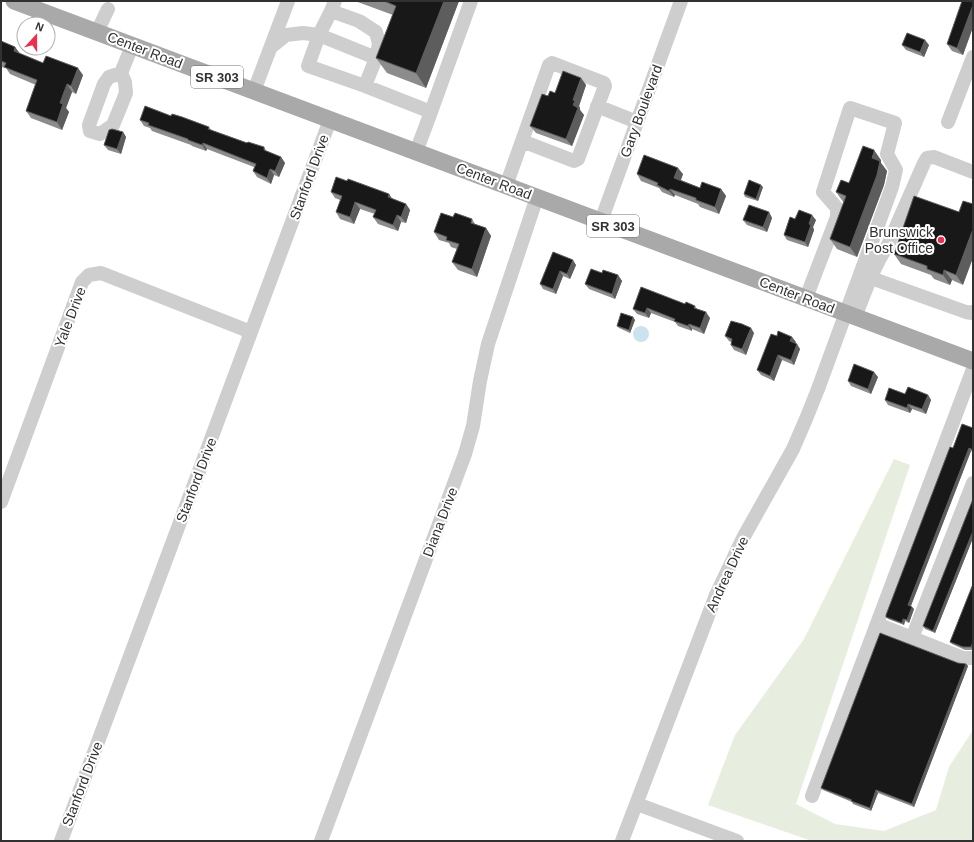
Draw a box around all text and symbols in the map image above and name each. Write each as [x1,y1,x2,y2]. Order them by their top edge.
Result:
north arrow [16,16,56,56]
text: N [34,20,45,34]
street label: Center Road [105,28,185,72]
street label: Gary Boulevard [617,63,665,159]
road number: SR 303 [191,66,243,88]
street label: Stanford Drive [286,132,332,222]
street label: Center Road [454,159,534,203]
road number: SR 303 [587,215,639,237]
place label: Brunswick Post Office [865,224,934,256]
marker: Brunswick Post Office [936,235,946,245]
street label: Center Road [757,273,837,317]
street label: Yale Drive [51,284,89,350]
street label: Stanford Drive [172,435,220,525]
street label: Diana Drive [419,485,461,559]
street label: Andrea Drive [702,533,752,614]
street label: Stanford Drive [58,739,106,829]

